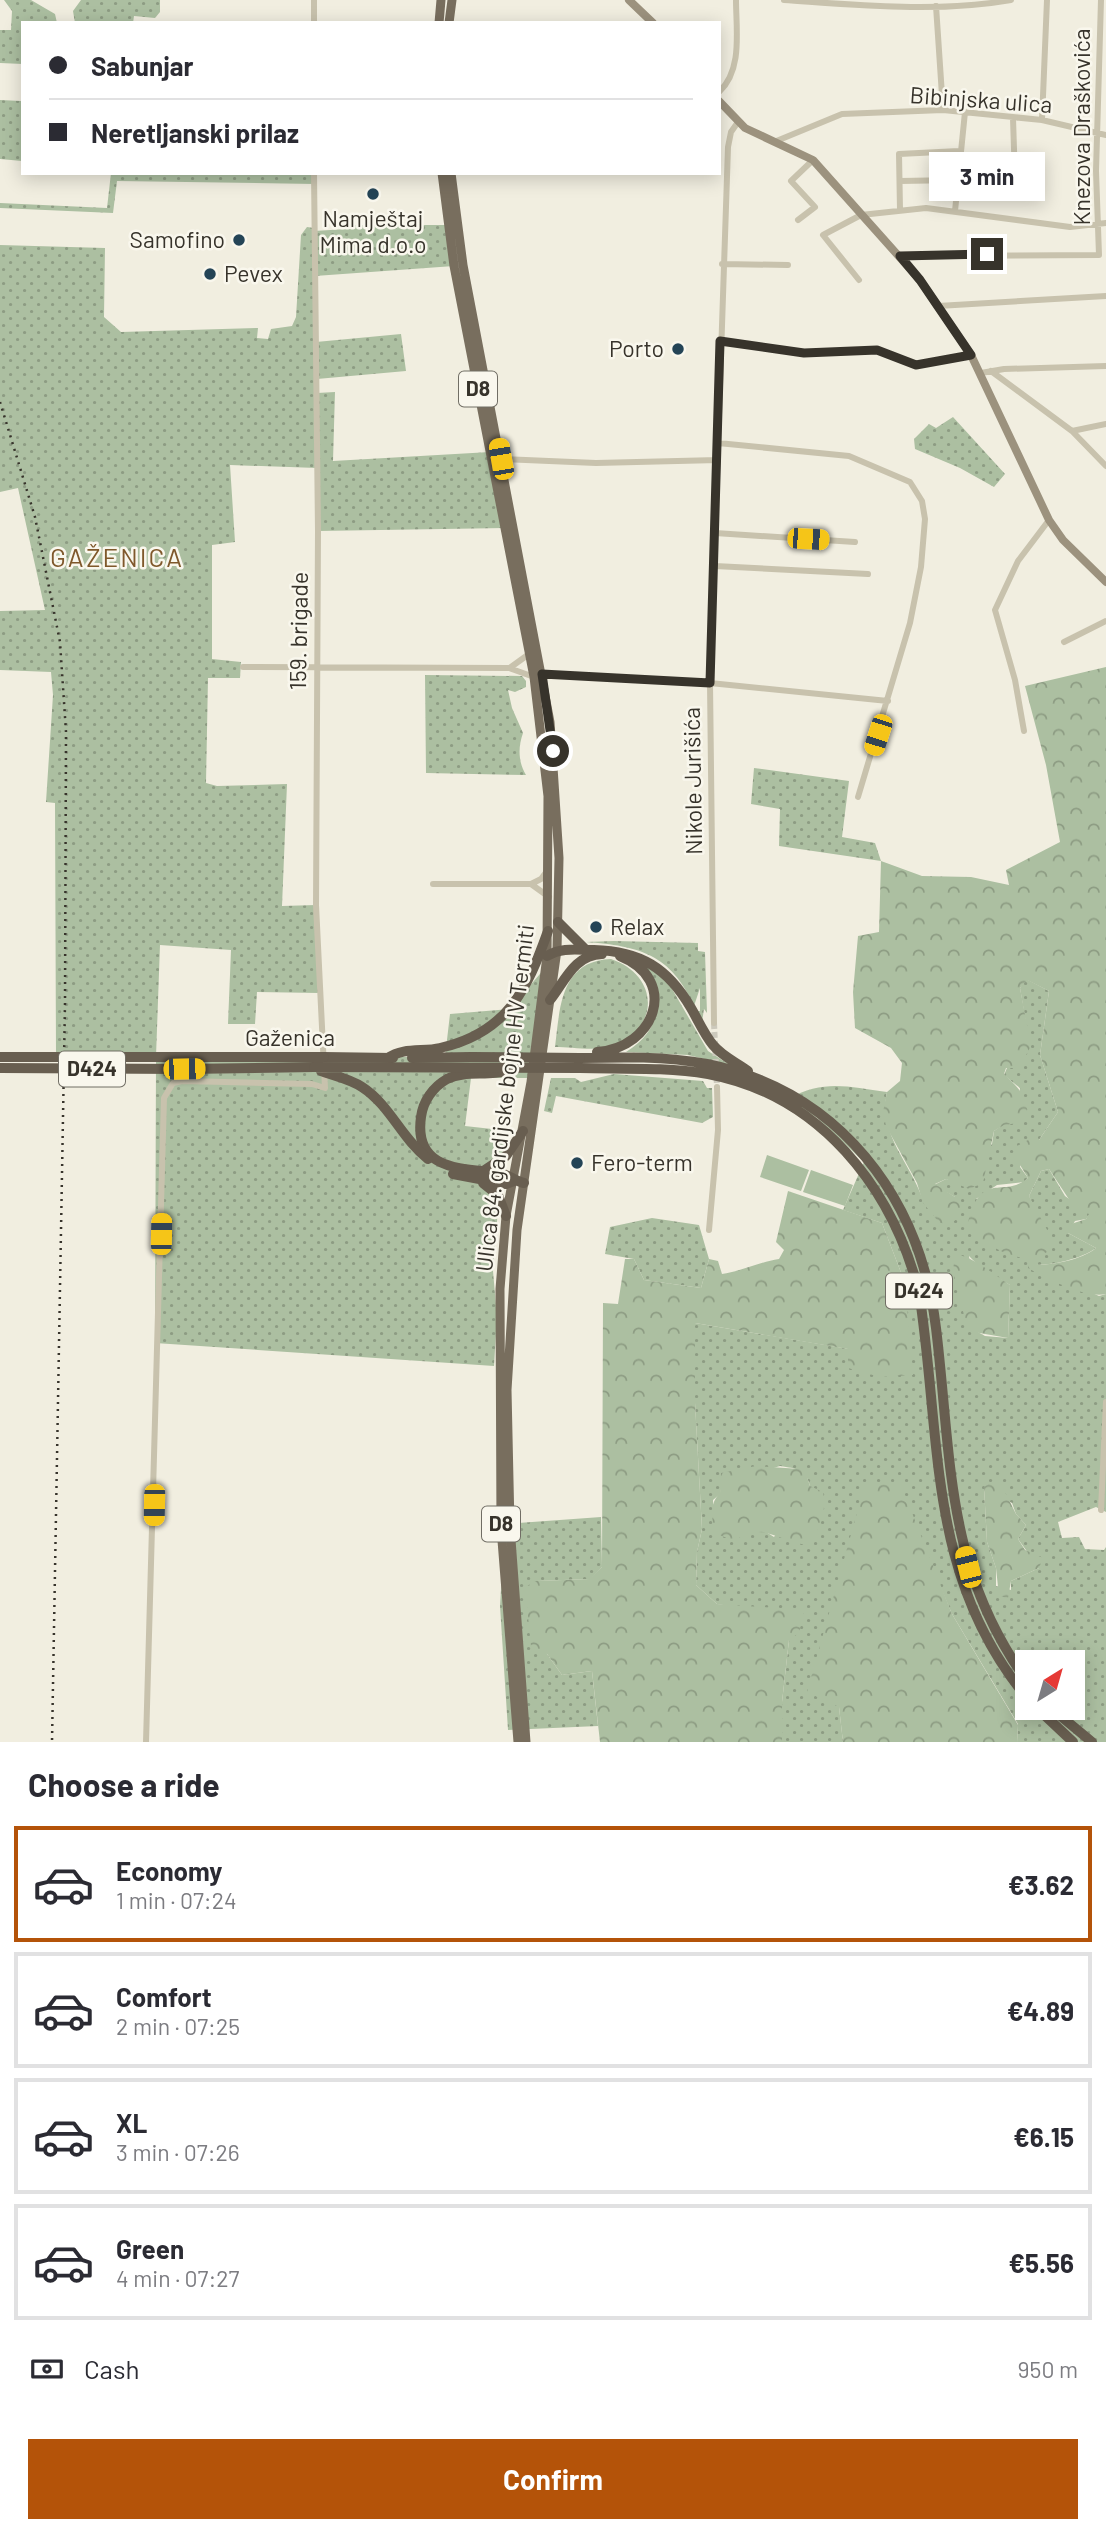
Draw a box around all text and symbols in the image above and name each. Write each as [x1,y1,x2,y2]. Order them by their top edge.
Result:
street label: Knezova Draškovića [1067,29,1095,225]
text: Sabunjar [91,50,193,81]
street label: Bibinjska ulica [909,80,1053,118]
text: Neretljanski prilaz [91,117,299,148]
callout: 3 min [929,152,1045,202]
text: 3 min [960,162,1014,190]
marker: Namještaj Mima d.o.o [365,186,381,202]
place label: Namještaj Mima d.o.o [320,204,426,258]
place label: Samofino [130,225,225,253]
marker: Samofino [231,232,247,248]
route end [971,238,1003,270]
place label: Pevex [224,259,283,287]
marker: Pevex [202,266,218,282]
place label: Porto [609,334,664,362]
marker: Porto [670,341,686,357]
road number: D8 [459,372,497,406]
car [488,436,515,482]
car [787,527,830,551]
district label: GAŽENICA [50,541,184,572]
street label: 159. brigade [283,571,313,690]
street label: Nikole Jurišića [677,707,707,855]
car [862,712,895,758]
route start [537,735,569,767]
place label: Relax [610,912,664,940]
marker: Relax [588,919,604,935]
street label: Ulica 84. gardijske bojne HV Termiti [469,923,539,1273]
street label: Gaženica [245,1023,335,1051]
road number: D424 [59,1052,125,1086]
car [163,1058,206,1080]
place label: Fero-term [591,1148,693,1176]
marker: Fero-term [569,1155,585,1171]
car [151,1213,172,1255]
road number: D424 [886,1274,952,1308]
car [144,1484,165,1526]
road number: D8 [482,1506,520,1542]
car [953,1544,984,1590]
north arrow [1015,1650,1085,1720]
map controls [1015,1650,1085,1720]
text: Choose a ride [28,1765,220,1803]
icon: car [32,1853,95,1916]
text: Economy [116,1855,222,1886]
text: €3.62 [1008,1869,1074,1900]
text: 1 min · 07:24 [116,1886,237,1914]
icon: car [32,1979,95,2042]
text: Comfort [116,1981,212,2012]
text: €4.89 [1007,1995,1074,2026]
text: 2 min · 07:25 [116,2012,240,2040]
icon: car [32,2105,95,2168]
text: XL [116,2107,147,2138]
text: €6.15 [1013,2121,1074,2152]
text: 3 min · 07:26 [116,2138,240,2166]
icon: car [32,2231,95,2294]
text: Green [116,2233,184,2264]
text: €5.56 [1009,2247,1074,2278]
text: 4 min · 07:27 [116,2264,239,2292]
icon: cash [28,2350,66,2388]
text: Cash [84,2353,139,2384]
text: 950 m [1018,2355,1078,2383]
button: Confirm [28,2439,1078,2519]

